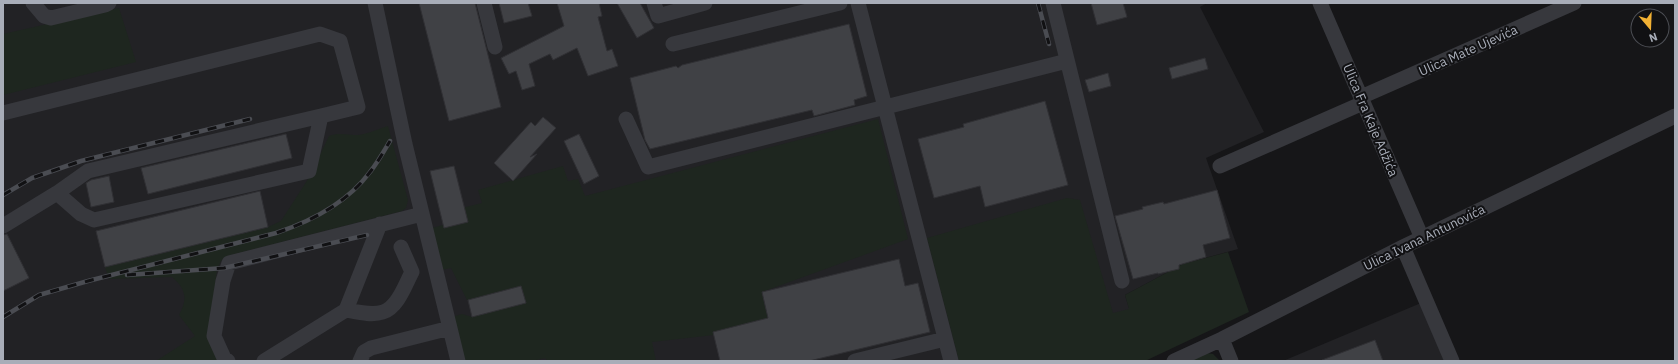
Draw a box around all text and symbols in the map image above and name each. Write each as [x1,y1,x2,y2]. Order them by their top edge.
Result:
north arrow [1630,8,1670,48]
street label: Ulica Mate Ujevića [1416,21,1520,80]
text: N [1647,30,1659,45]
street label: Ulica Fra Kaje Adžića [1339,61,1402,179]
street label: Ulica Ivana Antunovića [1361,201,1488,274]

